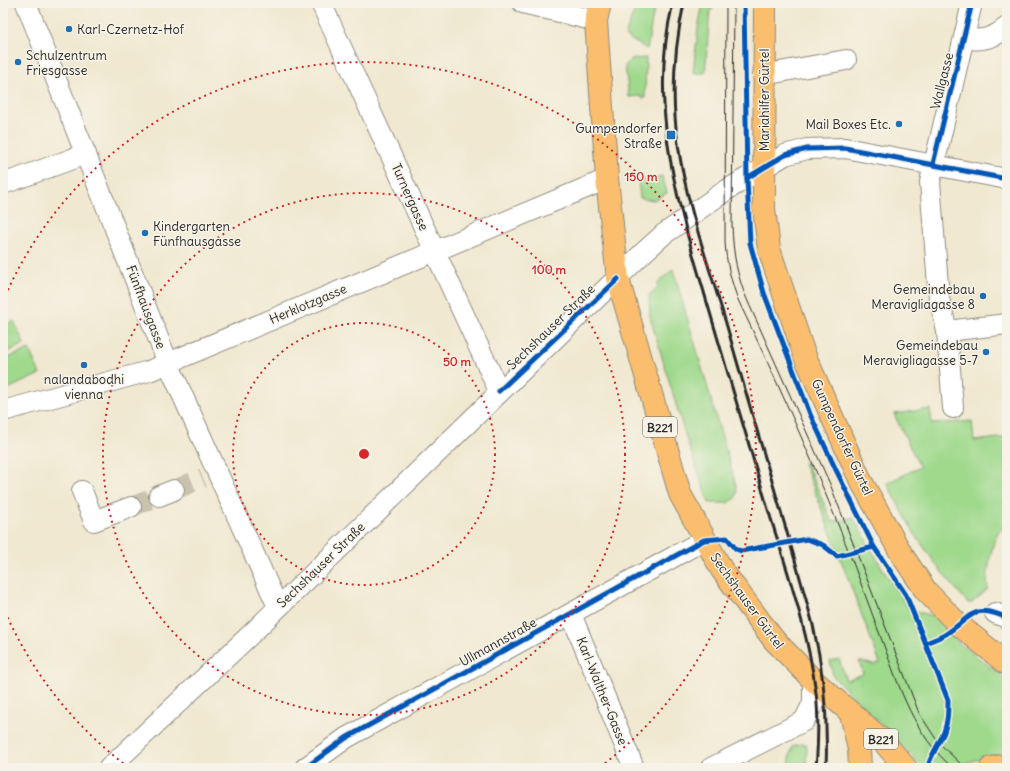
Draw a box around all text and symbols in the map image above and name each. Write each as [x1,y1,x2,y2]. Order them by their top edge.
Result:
place label: Karl-Czernetz-Hof [77,21,185,38]
marker: Karl-Czernetz-Hof [64,24,74,34]
place label: Schulzentrum Friesgasse [26,47,107,79]
street label: Mariahilfer Gürtel [756,49,773,151]
street label: Wallgasse [927,51,957,111]
marker: Schulzentrum Friesgasse [13,57,23,67]
place label: Mail Boxes Etc. [805,116,891,133]
marker: Mail Boxes Etc. [894,119,904,129]
place label: Gumpendorfer Straße [575,120,663,152]
marker: Gumpendorfer Straße [665,129,677,141]
street label: Turnergasse [388,161,432,233]
text: 150 m [625,169,658,184]
place label: Kindergarten Fünfhausgasse [153,218,241,250]
marker: Kindergarten Fünfhausgasse [140,228,150,238]
text: 100 m [532,262,566,277]
street label: Fünfhausgasse [122,263,170,351]
street label: Herklotzgasse [267,280,349,328]
street label: Sechshauser Straße [503,281,599,373]
place label: Gemeindebau Meravigliagasse 8 [871,281,975,313]
marker: Gemeindebau Meravigliagasse 8 [978,291,988,301]
place label: Gemeindebau Meravigliagasse 5-7 [863,337,979,369]
marker: Gemeindebau Meravigliagasse 5-7 [981,347,991,357]
text: 50 m [443,354,472,369]
marker: nalandabodhi vienna [79,360,89,370]
place label: nalandabodhi vienna [44,371,124,403]
street label: Gumpendorfer Gürtel [808,376,876,498]
road number: B221 [643,417,677,437]
centre of rings [357,447,371,461]
street label: Sechshauser Straße [273,519,369,611]
street label: Sechshauser Gürtel [706,550,788,652]
street label: Ullmannstraße [457,614,539,670]
street label: Karl-Walther-Gasse [573,634,631,748]
road number: B221 [864,729,898,749]

